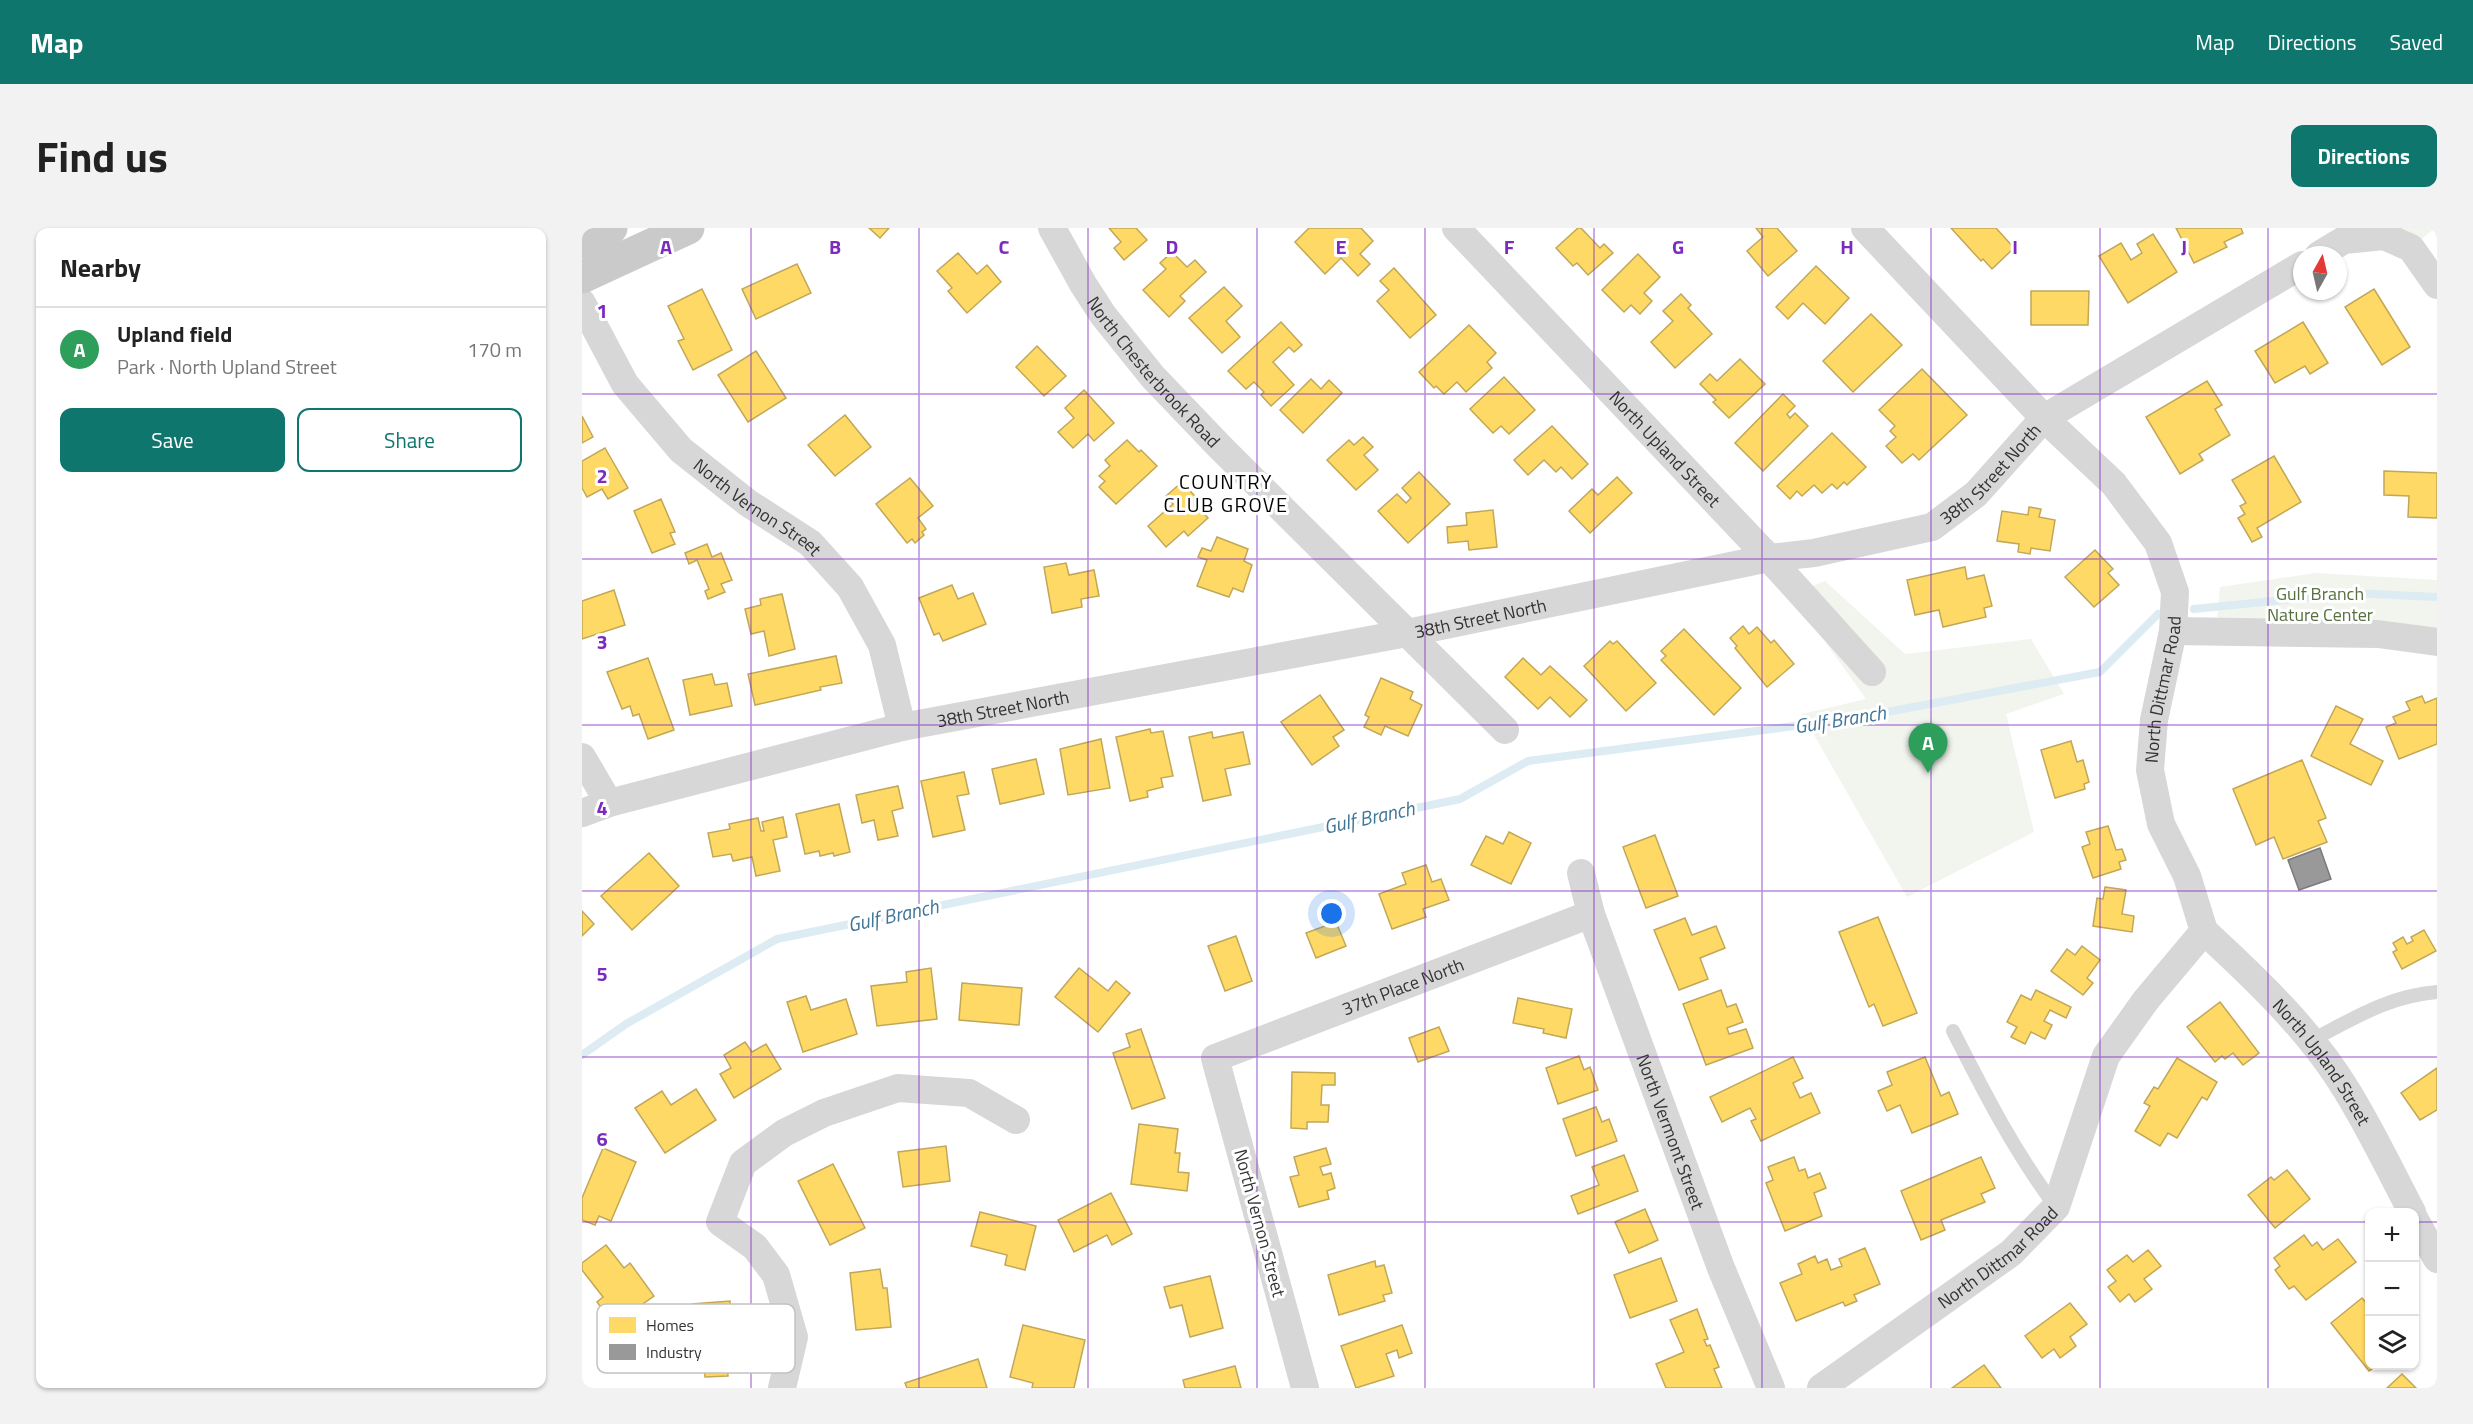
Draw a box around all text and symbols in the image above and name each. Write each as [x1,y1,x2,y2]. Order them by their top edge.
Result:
text: Map [30,21,84,64]
text: Map [2195,26,2235,58]
text: Directions [2268,26,2357,58]
text: Saved [2390,26,2443,58]
text: Find us [36,124,168,188]
button: Directions [2291,125,2437,187]
text: A [660,231,672,262]
text: B [829,231,841,262]
text: C [999,231,1010,262]
text: D [1166,231,1178,262]
text: E [1335,231,1347,262]
text: F [1504,231,1515,262]
text: G [1672,231,1684,262]
text: H [1840,231,1854,262]
text: I [2012,231,2018,262]
text: J [2181,231,2187,262]
north arrow [2293,246,2347,300]
text: Nearby [60,248,141,287]
street label: North Chesterbrook Road [1081,291,1227,453]
text: 1 [596,295,608,326]
text: Upland field [117,317,232,351]
text: A [73,334,86,365]
text: 170 m [467,334,522,365]
text: Park · North Upland Street [117,351,337,382]
street label: North Upland Street [1603,384,1728,513]
button: Save [60,408,285,472]
button: Share [297,408,522,472]
street label: 38th Street North [1933,417,2047,531]
street label: North Vernon Street [688,452,829,562]
text: 2 [596,460,608,491]
district label: COUNTRY CLUB GROVE [1163,466,1289,520]
park label: Gulf Branch Nature Center [2267,580,2373,628]
street label: 38th Street North [1412,591,1549,645]
street label: North Dittmar Road [2137,615,2187,764]
text: 3 [596,626,608,657]
street label: 38th Street North [934,683,1071,734]
water label: Gulf Branch [1792,696,1889,741]
pin: A [1908,724,1948,773]
text: 4 [596,792,608,823]
water label: Gulf Branch [1321,792,1418,842]
water label: Gulf Branch [845,890,942,940]
your location [1317,899,1346,928]
street label: 37th Place North [1338,951,1468,1022]
text: 5 [596,958,608,989]
street label: North Upland Street [2267,992,2378,1131]
street label: North Vermont Street [1630,1050,1712,1214]
text: 6 [596,1123,608,1154]
street label: North Vernon Street [1227,1146,1293,1301]
street label: North Dittmar Road [1932,1200,2064,1315]
map controls [2365,1208,2419,1370]
button: + [2365,1208,2419,1262]
button: − [2365,1262,2419,1316]
legend [597,1304,795,1373]
text: Homes [646,1313,694,1337]
button: layers [2365,1316,2419,1370]
text: Industry [646,1340,702,1364]

